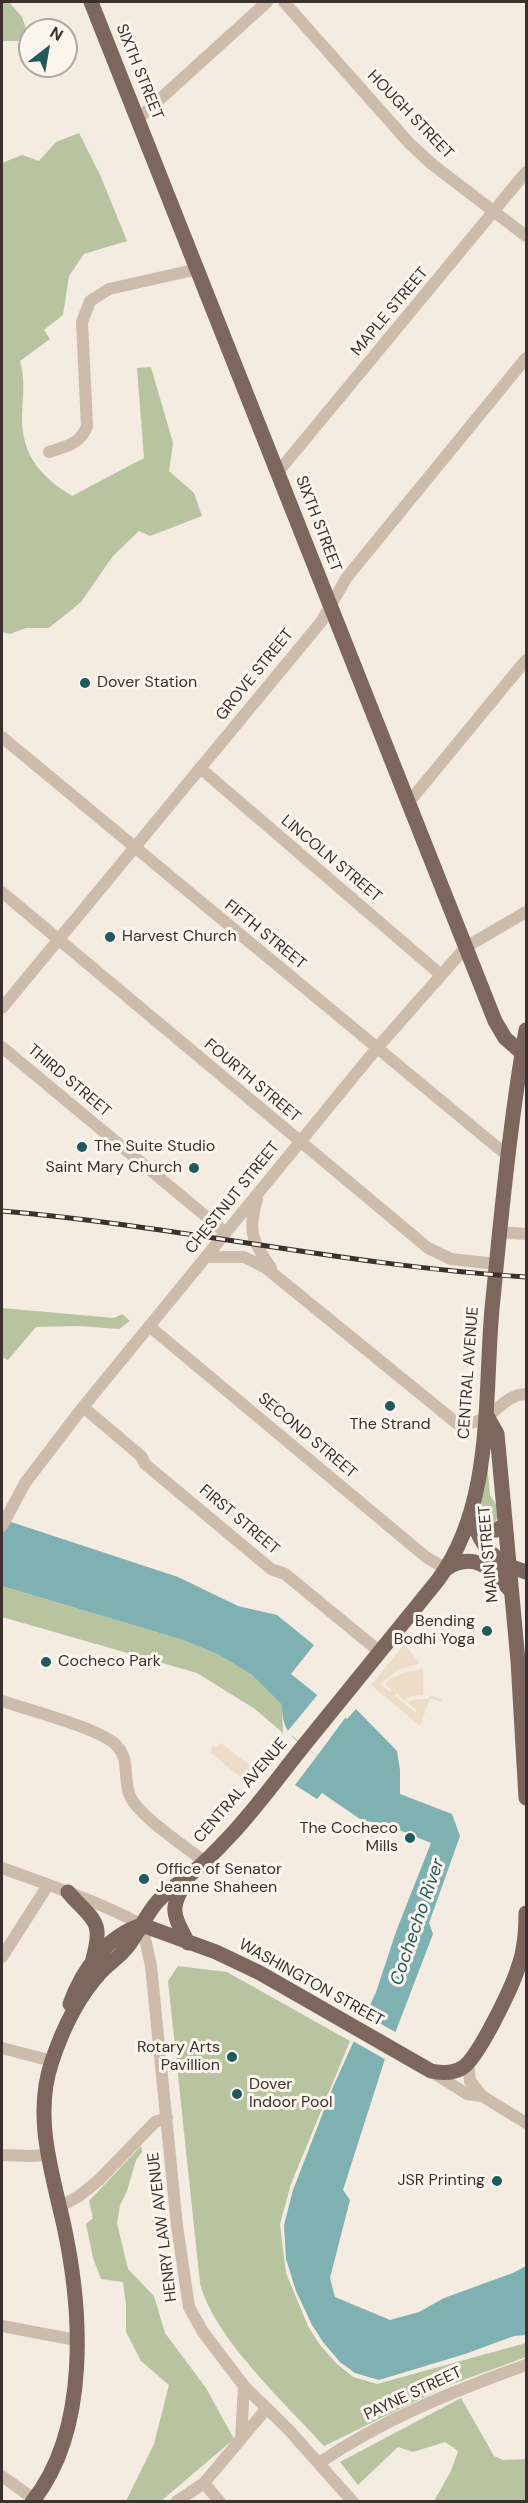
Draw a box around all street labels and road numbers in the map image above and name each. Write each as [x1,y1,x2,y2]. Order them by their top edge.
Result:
street label: SIXTH STREET [111,21,167,123]
street label: HOUGH STREET [363,67,457,163]
street label: MAPLE STREET [347,264,433,360]
street label: SIXTH STREET [291,473,345,575]
street label: GROVE STREET [212,625,298,725]
street label: LINCOLN STREET [277,811,385,907]
street label: FIFTH STREET [220,896,310,974]
street label: FOURTH STREET [200,1035,304,1127]
street label: THIRD STREET [23,1041,115,1121]
street label: CHESTNUT STREET [182,1138,284,1258]
street label: CENTRAL AVENUE [455,1306,483,1440]
street label: SECOND STREET [254,1389,360,1483]
street label: FIRST STREET [195,1481,283,1559]
street label: MAIN STREET [475,1505,503,1603]
street label: CENTRAL AVENUE [190,1735,292,1847]
street label: WASHINGTON STREET [235,1935,387,2031]
street label: HENRY LAW AVENUE [144,2151,182,2303]
street label: PAYNE STREET [361,2363,465,2425]

